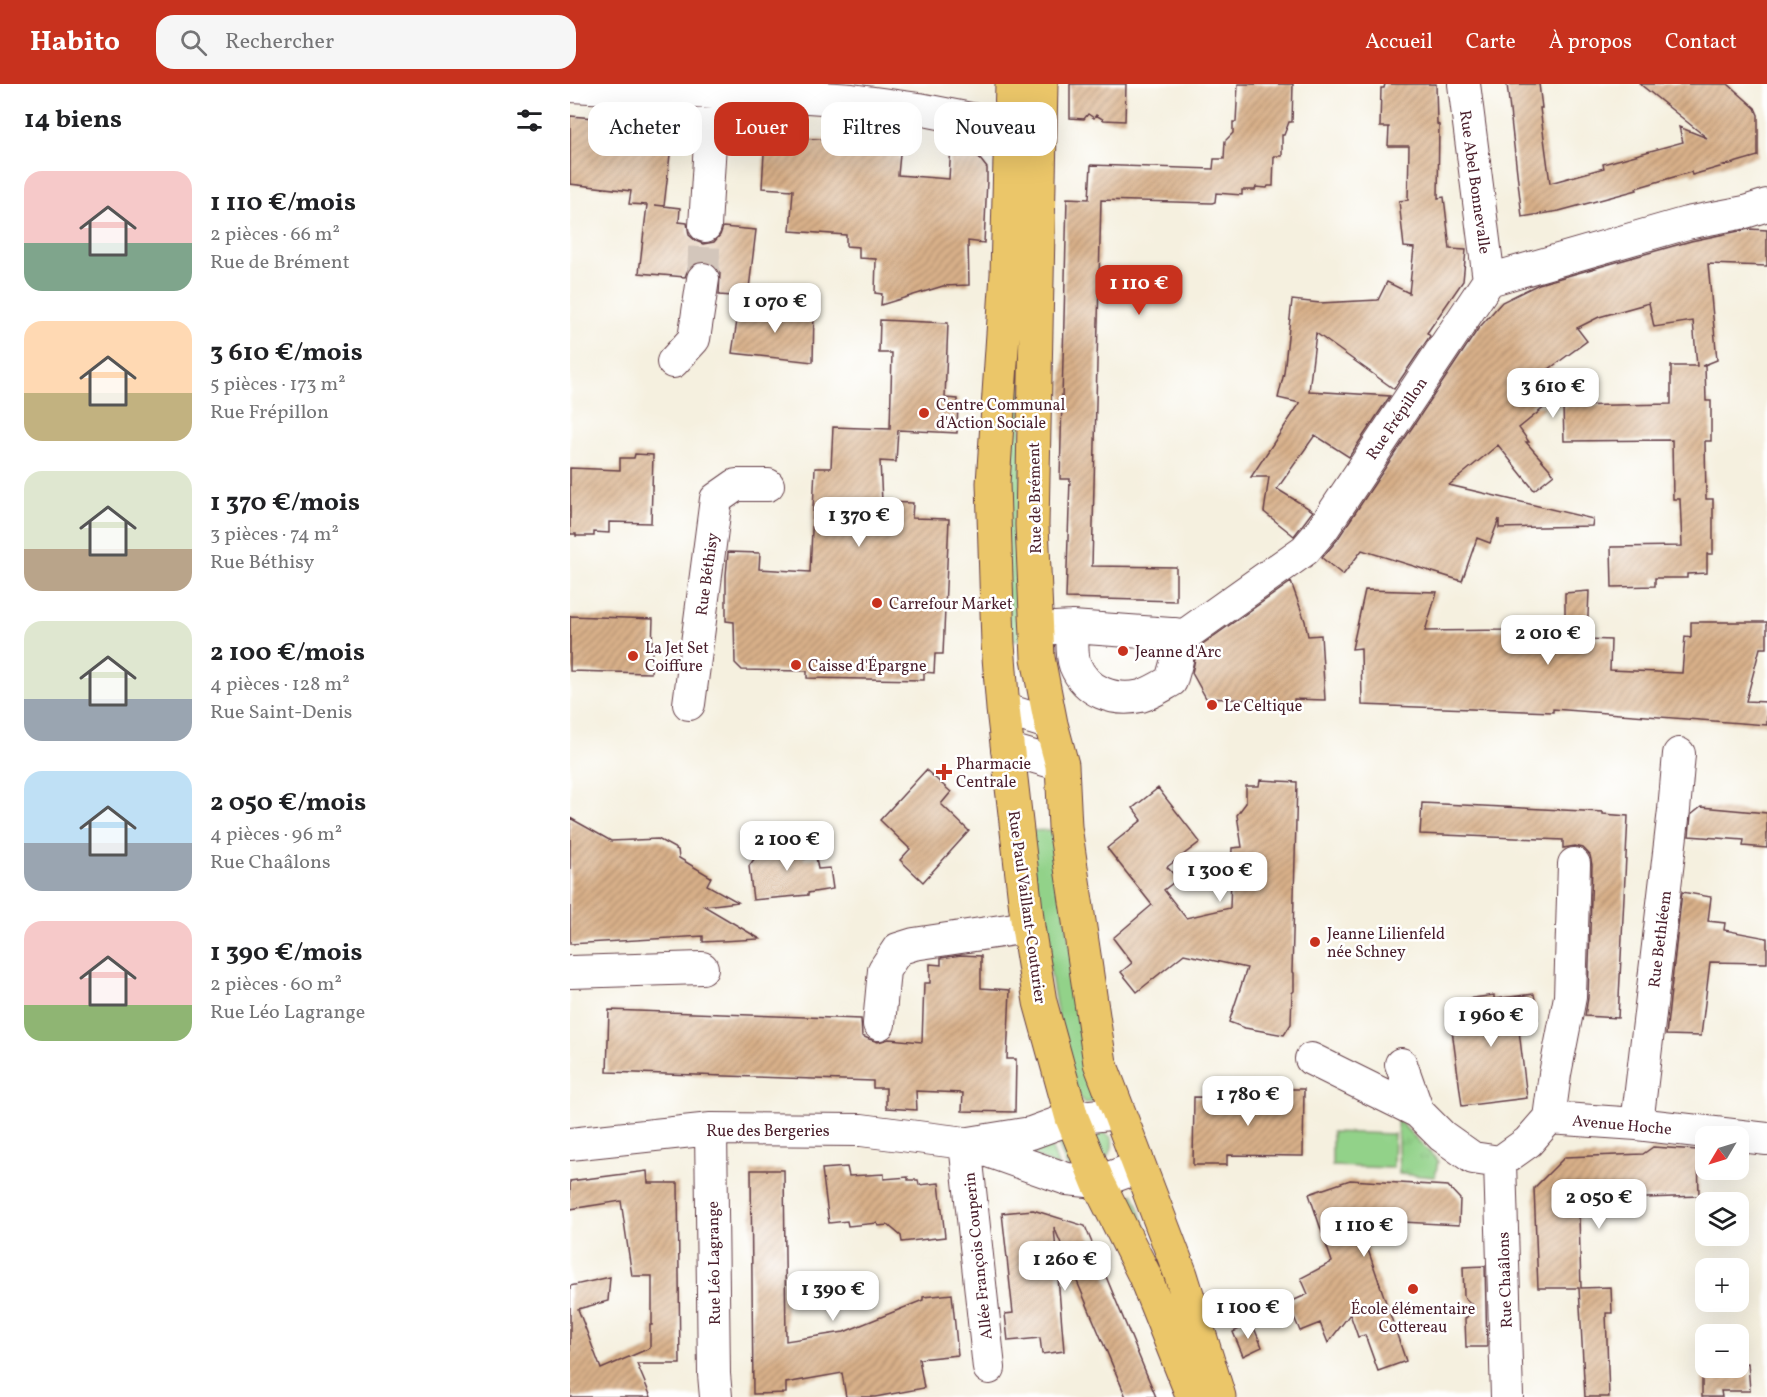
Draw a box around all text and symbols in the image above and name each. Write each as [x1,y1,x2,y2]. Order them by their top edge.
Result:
search box [156,15,576,69]
text: Habito [30,23,120,62]
icon: search [177,26,210,59]
text: Rechercher [225,27,334,58]
text: Accueil [1365,28,1433,57]
text: Carte [1466,28,1516,57]
text: À propos [1549,28,1632,57]
text: Contact [1665,28,1737,57]
text: 14 biens [24,102,122,138]
chip: Acheter [588,102,702,156]
chip: Louer [714,102,809,156]
chip: Filtres [821,102,922,156]
chip: Nouveau [934,102,1057,156]
icon: filters [513,104,546,137]
street label: Rue Abel Bonnevalle [1453,109,1495,256]
text: 1 110 €/mois [210,185,356,221]
icon: home [72,195,144,267]
text: 2 pièces · 66 m² [210,221,340,249]
text: Rue de Brément [210,249,350,277]
pin: 1 110 € [1084,265,1194,316]
text: 1 110 € [1109,270,1169,298]
pin: 1 070 € [720,283,830,334]
text: 1 070 € [743,288,807,316]
text: 3 610 €/mois [210,335,363,371]
icon: home [72,345,144,417]
pin: 3 610 € [1498,368,1608,419]
text: 5 pièces · 173 m² [210,371,346,399]
text: 3 610 € [1521,373,1585,401]
street label: Rue Frépillon [1362,374,1433,465]
place label: Centre Communal d'Action Sociale [936,395,1066,435]
text: Rue Frépillon [210,399,329,427]
marker: Centre Communal d'Action Sociale [917,406,931,420]
street label: Rue de Brément [1024,442,1048,554]
text: 1 370 €/mois [210,485,360,521]
icon: home [72,495,144,567]
pin: 1 370 € [804,497,914,548]
text: 1 370 € [828,502,890,530]
text: 3 pièces · 74 m² [210,521,339,549]
street label: Rue Béthisy [691,531,725,617]
text: Rue Béthisy [210,549,314,577]
place label: Carrefour Market [889,594,1013,616]
marker: Carrefour Market [870,596,884,610]
pin: 2 010 € [1493,615,1603,666]
text: 2 010 € [1515,620,1581,648]
text: 2 100 €/mois [210,635,365,671]
place label: La Jet Set Coiffure [645,638,709,678]
place label: Jeanne d'Arc [1135,642,1221,664]
marker: Jeanne d'Arc [1116,644,1130,658]
icon: home [72,645,144,717]
marker: La Jet Set Coiffure [626,649,640,663]
place label: Caisse d'Épargne [808,656,927,678]
marker: Caisse d'Épargne [789,658,803,672]
text: 4 pièces · 128 m² [210,671,350,699]
place label: Le Celtique [1224,696,1302,718]
marker: Le Celtique [1205,698,1219,712]
text: Rue Saint-Denis [210,699,352,727]
place label: Pharmacie Centrale [956,754,1031,794]
marker: Pharmacie Centrale [937,765,951,779]
text: 2 050 €/mois [210,785,366,821]
icon: home [72,795,144,867]
street label: Rue Paul Vaillant-Couturier [1002,809,1051,1006]
text: 4 pièces · 96 m² [210,821,342,849]
pin: 2 100 € [732,821,842,872]
text: 2 100 € [754,826,820,854]
text: Rue Chaâlons [210,849,330,877]
pin: 1 300 € [1165,852,1275,903]
text: 1 300 € [1187,857,1253,885]
street label: Rue Bethléem [1644,889,1678,989]
place label: Jeanne Lilienfeld née Schney [1327,924,1445,964]
text: 1 390 €/mois [210,935,363,971]
marker: Jeanne Lilienfeld née Schney [1308,935,1322,949]
icon: home [72,945,144,1017]
text: 2 pièces · 60 m² [210,971,342,999]
pin: 1 960 € [1436,997,1546,1048]
text: Rue Léo Lagrange [210,999,365,1027]
text: 1 960 € [1458,1002,1524,1030]
pin: 1 780 € [1193,1076,1303,1127]
text: 1 780 € [1216,1081,1280,1109]
street label: Avenue Hoche [1571,1111,1673,1141]
street label: Rue des Bergeries [706,1121,830,1143]
north arrow [1695,1126,1749,1180]
map controls [1695,1126,1749,1378]
street label: Allée François Couperin [959,1171,999,1341]
pin: 2 050 € [1544,1179,1654,1230]
text: 2 050 € [1565,1184,1633,1212]
button: layers [1695,1192,1749,1246]
street label: Rue Léo Lagrange [703,1201,727,1325]
pin: 1 110 € [1309,1207,1419,1258]
text: 1 110 € [1334,1212,1394,1240]
street label: Rue Chaâlons [1493,1231,1519,1328]
pin: 1 260 € [1010,1241,1120,1292]
text: 1 260 € [1033,1246,1097,1274]
button: + [1695,1258,1749,1312]
pin: 1 390 € [778,1271,888,1322]
text: 1 390 € [801,1276,865,1304]
marker: École élémentaire Cottereau [1406,1282,1420,1296]
pin: 1 100 € [1193,1289,1303,1340]
text: 1 100 € [1216,1294,1280,1322]
place label: École élémentaire Cottereau [1351,1299,1475,1339]
button: − [1695,1324,1749,1378]

